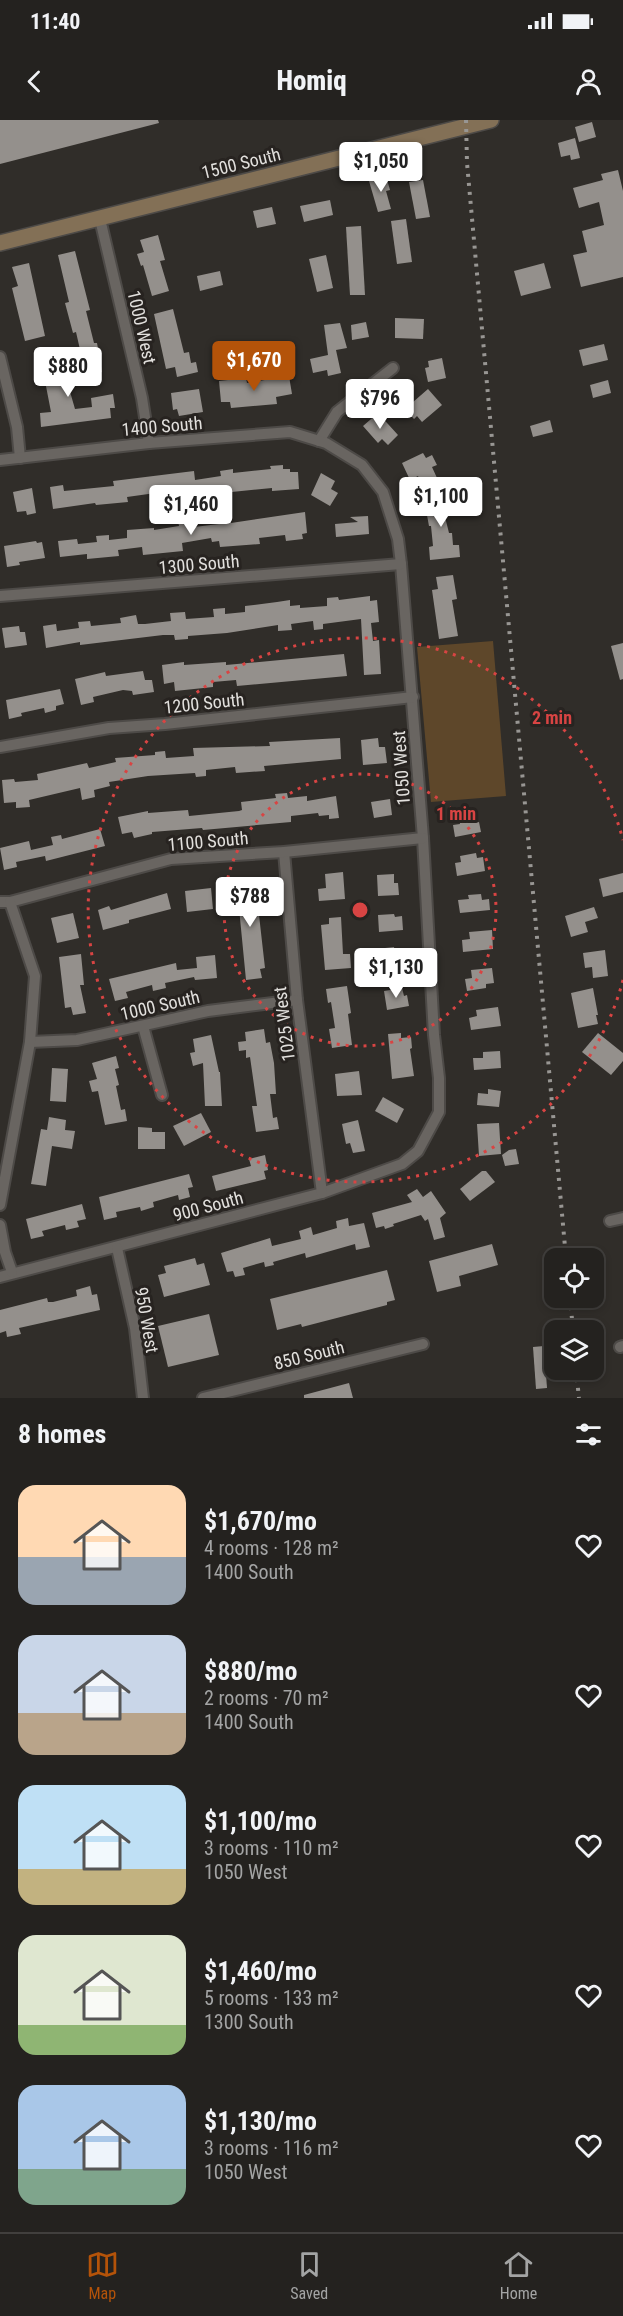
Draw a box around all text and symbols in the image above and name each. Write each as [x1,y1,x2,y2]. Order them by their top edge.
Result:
text: 11:40 [30,9,81,34]
icon: back [18,65,51,98]
text: Homiq [276,65,347,97]
icon: person [572,65,605,98]
pin: $1,050 [332,142,430,193]
street label: 1500 South [199,143,283,183]
text: $1,050 [353,149,409,173]
street label: 1000 West [123,288,161,366]
pin: $1,670 [205,341,303,392]
pin: $880 [32,347,104,398]
text: $1,670 [226,348,282,372]
text: $880 [48,354,88,378]
pin: $796 [344,379,416,430]
text: $796 [360,386,400,410]
street label: 1400 South [121,412,203,440]
pin: $1,100 [392,477,490,528]
text: $1,100 [413,484,469,508]
pin: $1,460 [142,485,240,536]
text: $1,460 [163,492,219,516]
street label: 1300 South [158,550,240,578]
street label: 1200 South [163,688,245,718]
text: 2 min [532,707,572,728]
street label: 1050 West [388,730,414,806]
text: 1 min [436,803,476,824]
street label: 1100 South [167,827,249,855]
pin: $788 [214,877,286,928]
text: $788 [230,884,270,908]
centre of rings [350,900,370,920]
pin: $1,130 [347,948,445,999]
text: $1,130 [368,955,424,979]
street label: 1025 West [269,985,299,1063]
street label: 1000 South [118,986,202,1024]
street label: 900 South [171,1187,245,1225]
map controls [544,1248,604,1380]
button: locate [544,1248,604,1308]
street label: 950 West [131,1286,163,1354]
button: layers [544,1320,604,1380]
street label: 850 South [272,1336,346,1374]
icon: filters [572,1418,605,1451]
text: 8 homes [18,1419,106,1449]
text: $1,670/mo [204,1506,317,1536]
icon: home [66,1509,138,1581]
icon: heart [572,1529,605,1562]
text: 4 rooms · 128 m² [204,1536,339,1560]
text: 1400 South [204,1560,294,1584]
text: $880/mo [204,1656,297,1686]
icon: home [66,1659,138,1731]
icon: heart [572,1679,605,1712]
text: 2 rooms · 70 m² [204,1686,329,1710]
text: 1400 South [204,1710,294,1734]
text: $1,100/mo [204,1806,317,1836]
icon: home [66,1809,138,1881]
icon: heart [572,1829,605,1862]
text: 3 rooms · 110 m² [204,1836,339,1860]
text: 1050 West [204,1860,287,1884]
text: $1,460/mo [204,1956,317,1986]
icon: home [66,1959,138,2031]
icon: heart [572,1979,605,2012]
text: 5 rooms · 133 m² [204,1986,339,2010]
text: 1300 South [204,2010,294,2034]
text: $1,130/mo [204,2106,317,2136]
icon: home [66,2109,138,2181]
icon: heart [572,2129,605,2162]
text: 3 rooms · 116 m² [204,2136,339,2160]
text: 1050 West [204,2160,287,2184]
tab: Map [86,2248,119,2303]
tab: Saved [290,2248,328,2303]
tab: Home [500,2248,537,2303]

